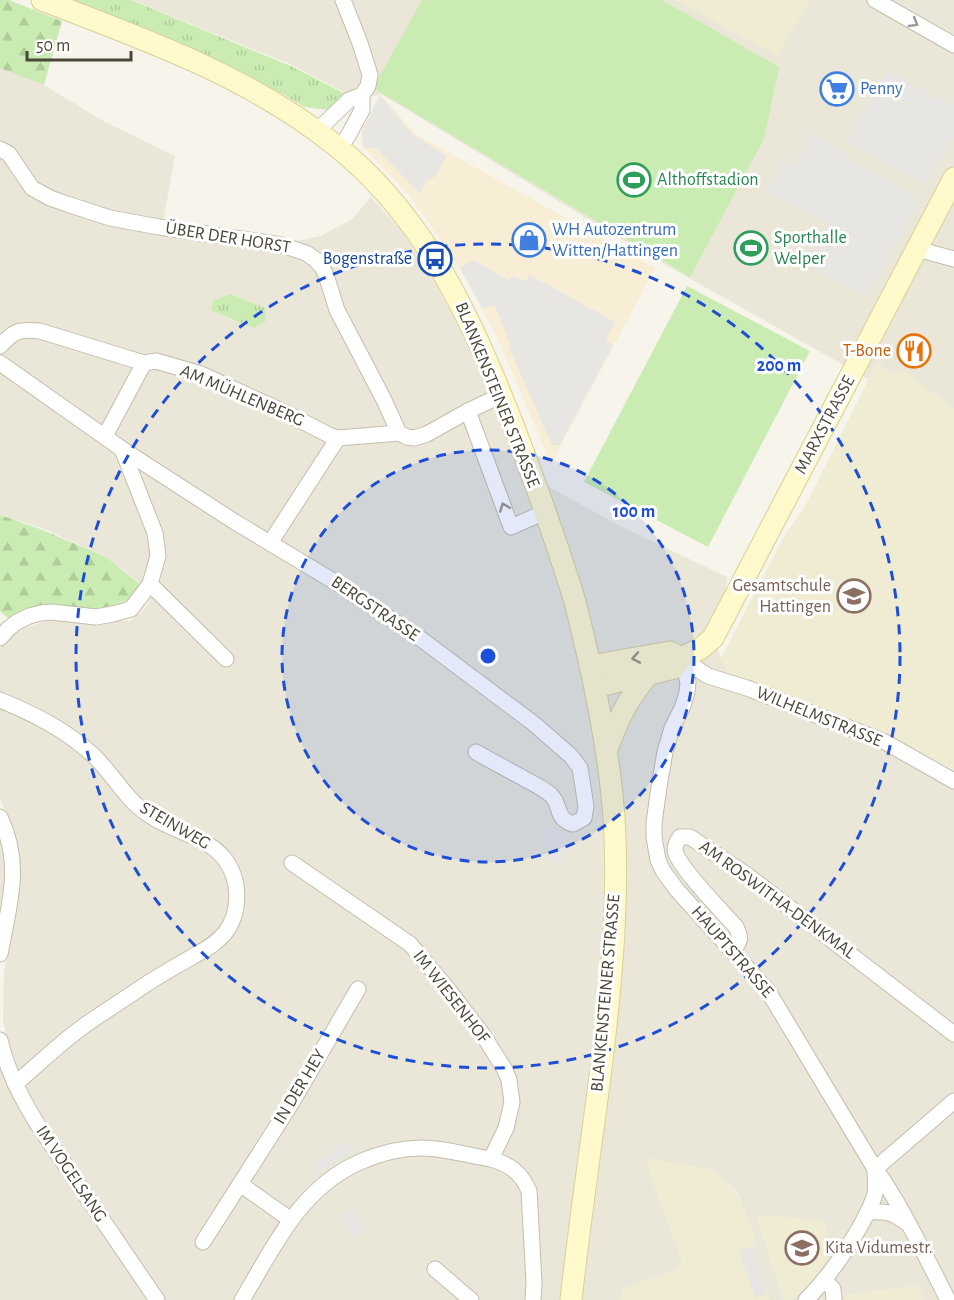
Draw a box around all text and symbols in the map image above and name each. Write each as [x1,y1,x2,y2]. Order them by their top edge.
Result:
one-way arrow [908,15,918,27]
scale bar [27,24,130,62]
text: 50 m [36,37,70,55]
supermarket icon: Penny [819,71,855,107]
place label: Penny [860,80,903,98]
sports icon: Althoffstadion [616,162,652,198]
place label: Althoffstadion [657,171,759,189]
street label: ÜBER DER HORST [164,217,292,257]
place label: WH Autozentrum Witten/Hattingen [552,221,678,260]
shop icon: WH Autozentrum Witten/Hattingen [511,222,547,258]
place label: Sporthalle Welper [774,229,847,268]
sports icon: Sporthalle Welper [733,230,769,266]
bus stop icon: Bogenstraße [417,241,453,277]
place label: Bogenstraße [323,250,412,268]
street label: BLANKENSTEINER STRASSE [452,300,543,491]
restaurant icon: T-Bone [896,333,932,369]
place label: T-Bone [843,342,891,360]
text: 200 m [757,357,801,375]
street label: AM MÜHLENBERG [177,360,307,430]
street label: MARXSTRASSE [792,373,859,477]
one-way arrow [498,502,511,513]
text: 100 m [613,503,655,521]
street label: BERGSTRASSE [328,573,423,645]
place label: Gesamtschule Hattingen [732,577,831,616]
school or university icon: Gesamtschule Hattingen [836,578,872,614]
centre of rings [478,646,498,666]
one-way arrow [632,651,642,664]
street label: WILHELMSTRASSE [753,684,885,751]
street label: STEINWEG [137,799,213,853]
street label: AM ROSWITHA-DENKMAL [696,837,859,963]
street label: BLANKENSTEINER STRASSE [588,893,624,1093]
street label: HAUPTSTRASSE [688,903,777,1001]
street label: IM WIESENHOF [409,947,493,1047]
street label: IN DER HEY [271,1046,330,1128]
street label: IM VOGELSANG [32,1123,110,1225]
school or university icon: Kita Vidumestr. [784,1230,820,1266]
place label: Kita Vidumestr. [825,1239,933,1257]

